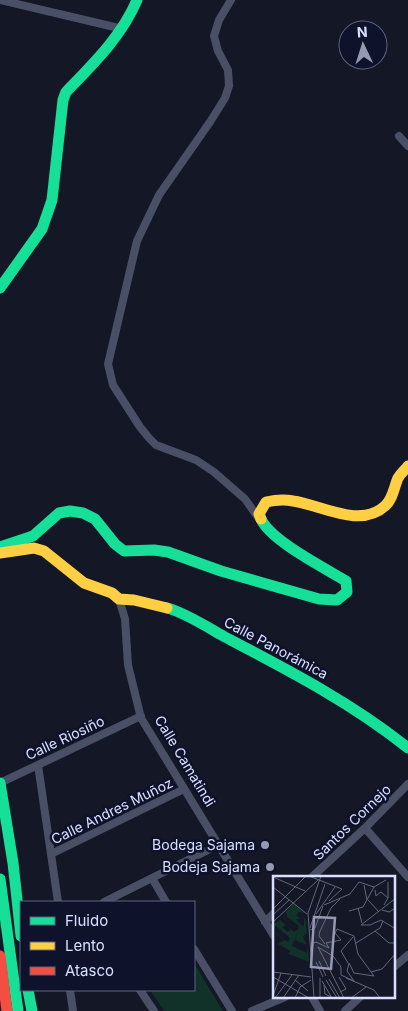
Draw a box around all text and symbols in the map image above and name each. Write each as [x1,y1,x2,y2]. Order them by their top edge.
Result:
north arrow [338,20,388,70]
text: N [356,23,368,40]
street label: Calle Panorámica [221,613,331,682]
street label: Calle Riosiño [23,712,107,763]
street label: Calle Camatindi [152,712,219,809]
street label: Calle Andres Muñoz [48,774,175,847]
street label: Santos Cornejo [309,780,394,863]
place label: Bodega Sajama [152,836,255,853]
marker: Bodega Sajama [259,839,271,851]
place label: Bodeja Sajama [162,858,260,875]
marker: Bodeja Sajama [264,861,276,873]
inset map [273,876,396,998]
legend [20,901,195,991]
text: Fluido [65,911,108,930]
text: Lento [65,936,105,955]
text: Atasco [65,961,114,980]

